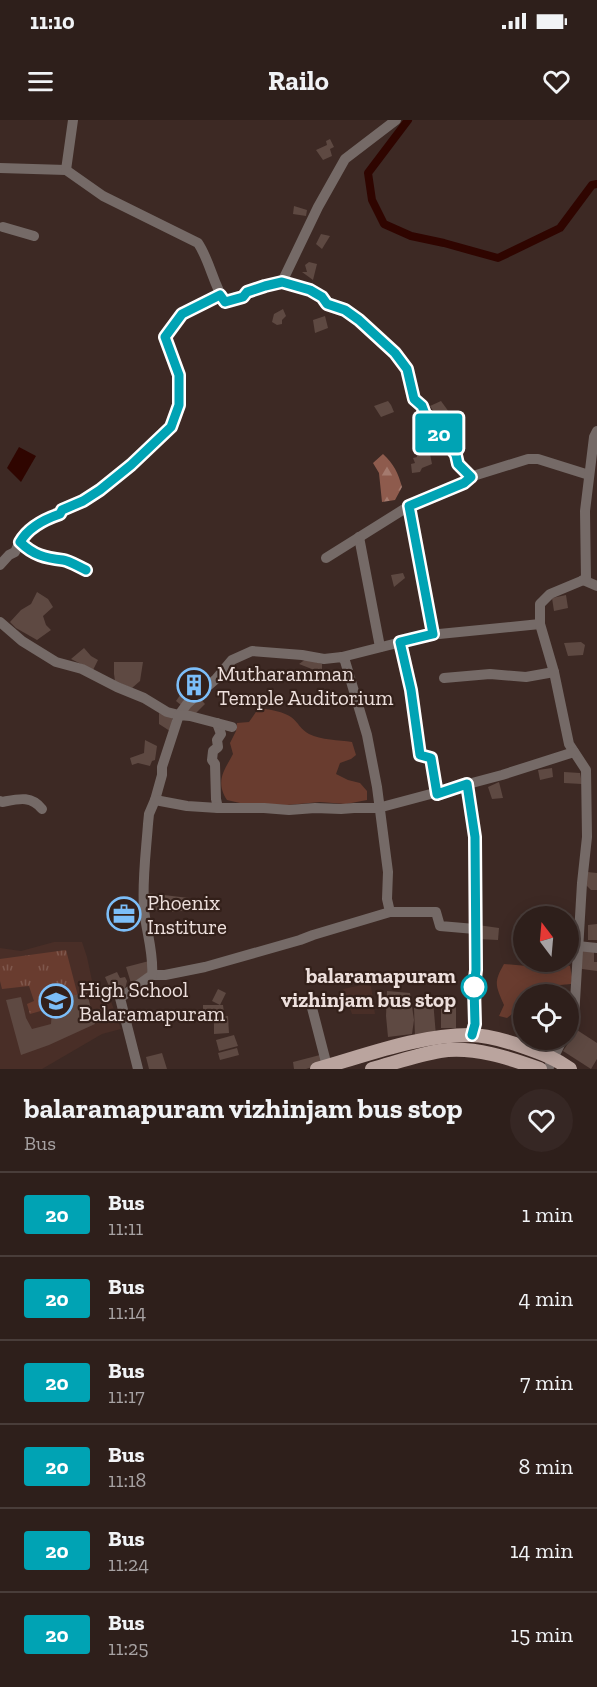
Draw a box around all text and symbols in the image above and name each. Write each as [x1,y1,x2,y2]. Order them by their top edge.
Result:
text: 11:10 [30,8,75,35]
icon: menu [24,65,57,98]
text: Railo [268,65,329,97]
icon: heart [540,65,573,98]
line badge: 20 [412,414,466,452]
text: 20 [427,421,451,446]
place label: Mutharamman Temple Auditorium [217,661,393,710]
building icon: Mutharamman Temple Auditorium [176,667,212,703]
place label: Phoenix Institure [147,890,227,939]
office icon: Phoenix Institure [106,896,142,932]
north arrow [513,906,579,972]
map controls [513,906,579,1050]
place label: balaramapuram vizhinjam bus stop [281,963,457,1012]
marker: balaramapuram vizhinjam bus stop [461,974,487,1000]
place label: High School Balaramapuram [79,977,225,1026]
school or university icon: High School Balaramapuram [38,983,74,1019]
button: locate [513,984,579,1050]
button: heart [510,1089,573,1152]
text: balaramapuram vizhinjam bus stop [24,1092,462,1125]
text: Bus [24,1131,56,1155]
text: Bus [108,1189,145,1216]
text: 1 min [522,1201,573,1228]
text: 20 [45,1202,69,1227]
text: 11:11 [108,1216,143,1240]
text: Bus [108,1273,145,1300]
text: 4 min [518,1285,573,1312]
text: 20 [45,1286,69,1311]
text: 11:14 [108,1300,146,1324]
text: Bus [108,1357,145,1384]
text: 7 min [520,1369,573,1396]
text: 20 [45,1370,69,1395]
text: 11:17 [108,1384,145,1408]
text: Bus [108,1441,145,1468]
text: 8 min [518,1453,573,1480]
text: 20 [45,1454,69,1479]
text: 11:18 [108,1468,146,1492]
text: Bus [108,1525,145,1552]
text: 14 min [510,1537,573,1564]
text: 20 [45,1538,69,1563]
text: 11:24 [108,1552,149,1576]
text: Bus [108,1609,145,1636]
text: 15 min [511,1621,573,1648]
text: 20 [45,1622,69,1647]
text: 11:25 [108,1636,148,1660]

